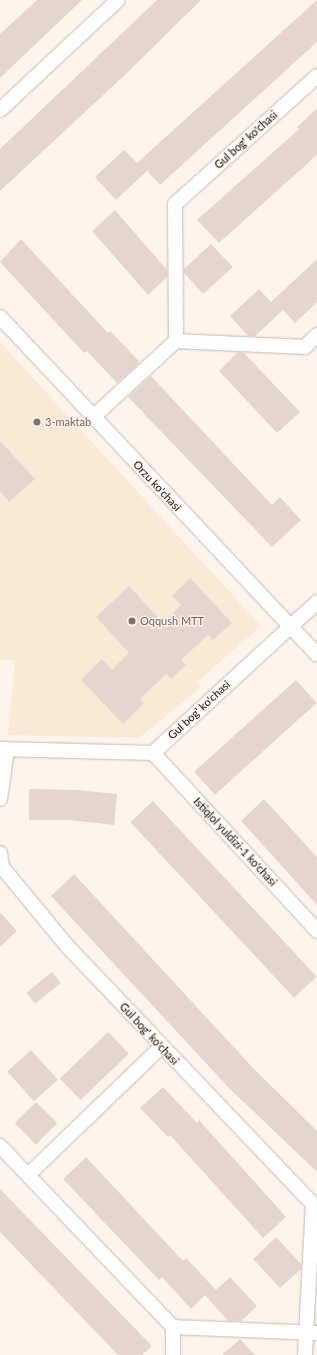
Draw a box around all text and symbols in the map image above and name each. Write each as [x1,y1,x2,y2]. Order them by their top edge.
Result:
street label: Gul bog' ko'chasi [212,108,280,172]
place label: 3-maktab [45,415,91,429]
marker: 3-maktab [32,417,42,427]
street label: Orzu ko'chasi [130,458,184,514]
place label: Oqqush MTT [140,614,204,628]
marker: Oqqush MTT [127,616,137,626]
street label: Gul bog' ko'chasi [165,678,233,742]
street label: Istiqlol yuldizi-1 ko'chasi [190,795,280,889]
street label: Gul bog' ko'chasi [117,1000,181,1068]

